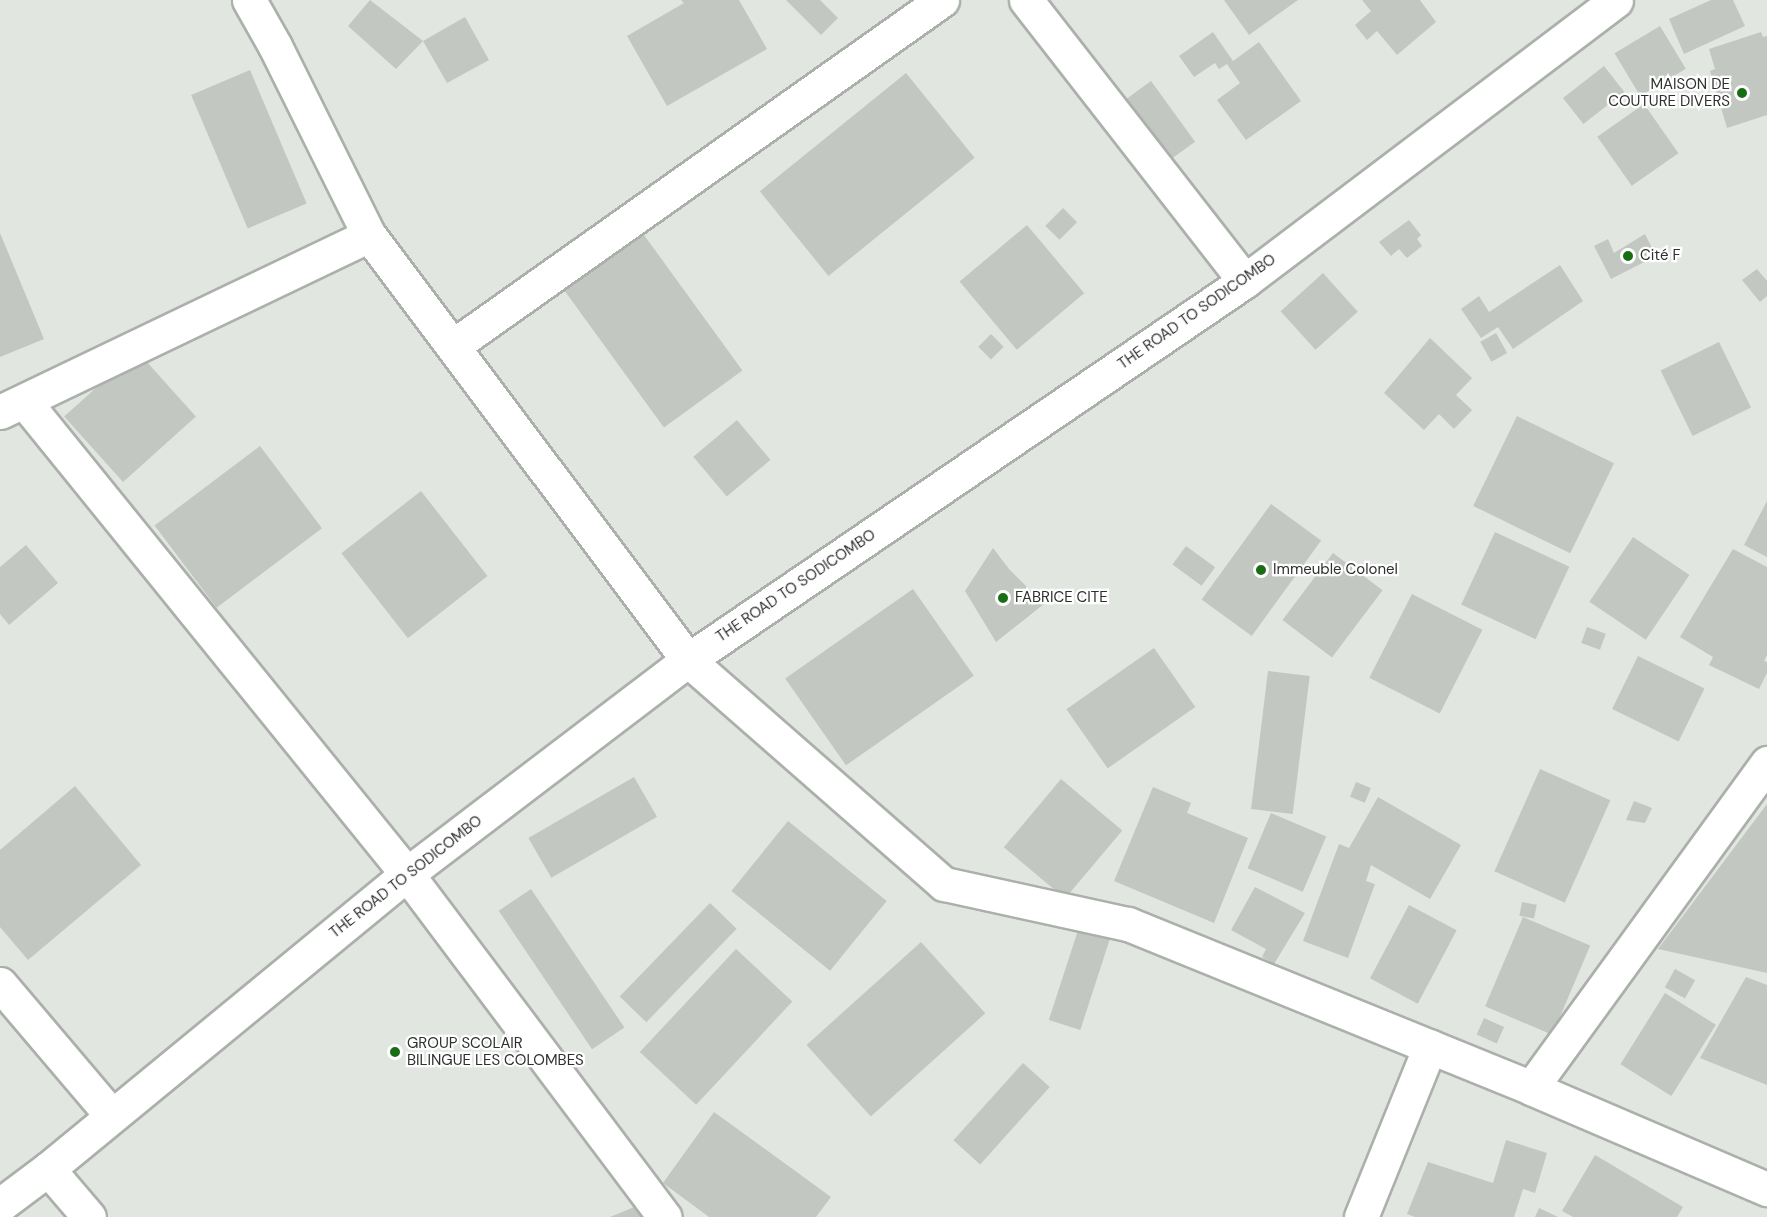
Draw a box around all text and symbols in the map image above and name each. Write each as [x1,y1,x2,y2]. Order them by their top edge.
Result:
place label: MAISON DE COUTURE DIVERS [1608,75,1730,110]
marker: MAISON DE COUTURE DIVERS [1735,86,1749,100]
place label: Cité F [1640,247,1681,265]
marker: Cité F [1621,249,1635,263]
street label: THE ROAD TO SODICOMBO [1115,251,1279,373]
street label: THE ROAD TO SODICOMBO [713,526,879,646]
place label: Immeuble Colonel [1273,561,1398,579]
marker: Immeuble Colonel [1254,563,1268,577]
place label: FABRICE CITE [1015,589,1108,607]
marker: FABRICE CITE [996,591,1010,605]
street label: THE ROAD TO SODICOMBO [326,812,486,942]
place label: GROUP SCOLAIR BILINGUE LES COLOMBES [407,1034,584,1069]
marker: GROUP SCOLAIR BILINGUE LES COLOMBES [388,1045,402,1059]

